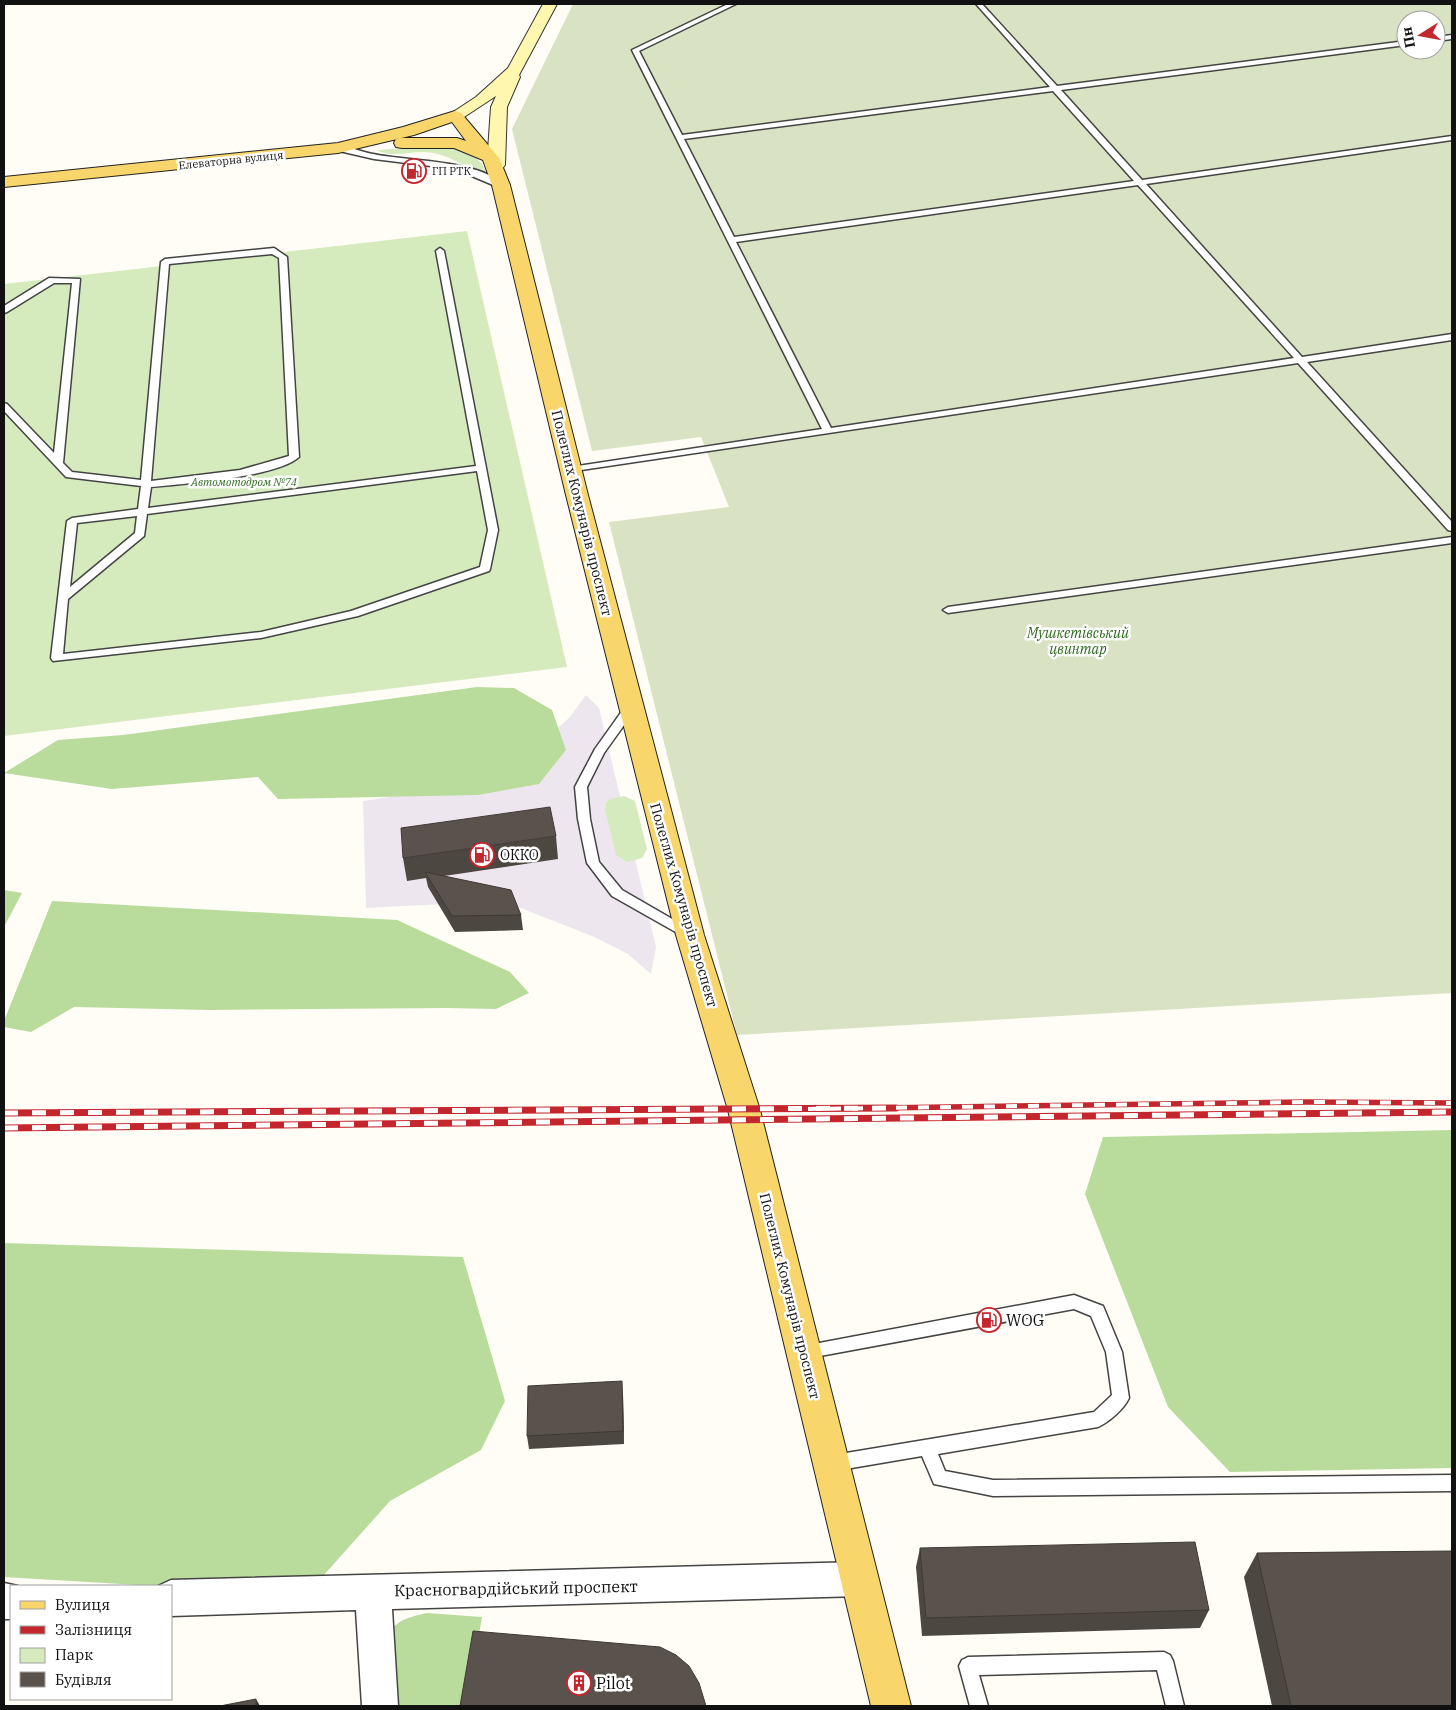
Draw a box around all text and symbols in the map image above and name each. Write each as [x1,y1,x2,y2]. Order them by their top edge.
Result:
north arrow [1396,10,1446,60]
text: Пн [1397,26,1419,49]
street label: Елеваторна вулиця [178,148,284,172]
fuel station icon: ГП РТК [401,158,427,184]
place label: ГП РТК [432,164,471,178]
street label: Полеглих Комунарів проспект [548,408,616,618]
park label: Автомотодром №74 [190,475,297,489]
park label: Мушкетівський цвинтар [1026,624,1129,658]
street label: Полеглих Комунарів проспект [646,801,722,1009]
fuel station icon: ОККО [469,842,495,868]
place label: ОККО [500,846,539,864]
street label: Полеглих Комунарів проспект [756,1191,824,1401]
fuel station icon: WOG [976,1307,1002,1333]
place label: WOG [1006,1310,1044,1330]
street label: Красногвардійський проспект [394,1576,638,1600]
legend [10,1585,172,1700]
text: Вулиця [55,1595,110,1614]
text: Залізниця [55,1620,132,1639]
text: Парк [55,1645,93,1664]
text: Будівля [55,1670,112,1689]
building icon: Pilot [566,1670,592,1696]
place label: Pilot [596,1673,631,1693]

